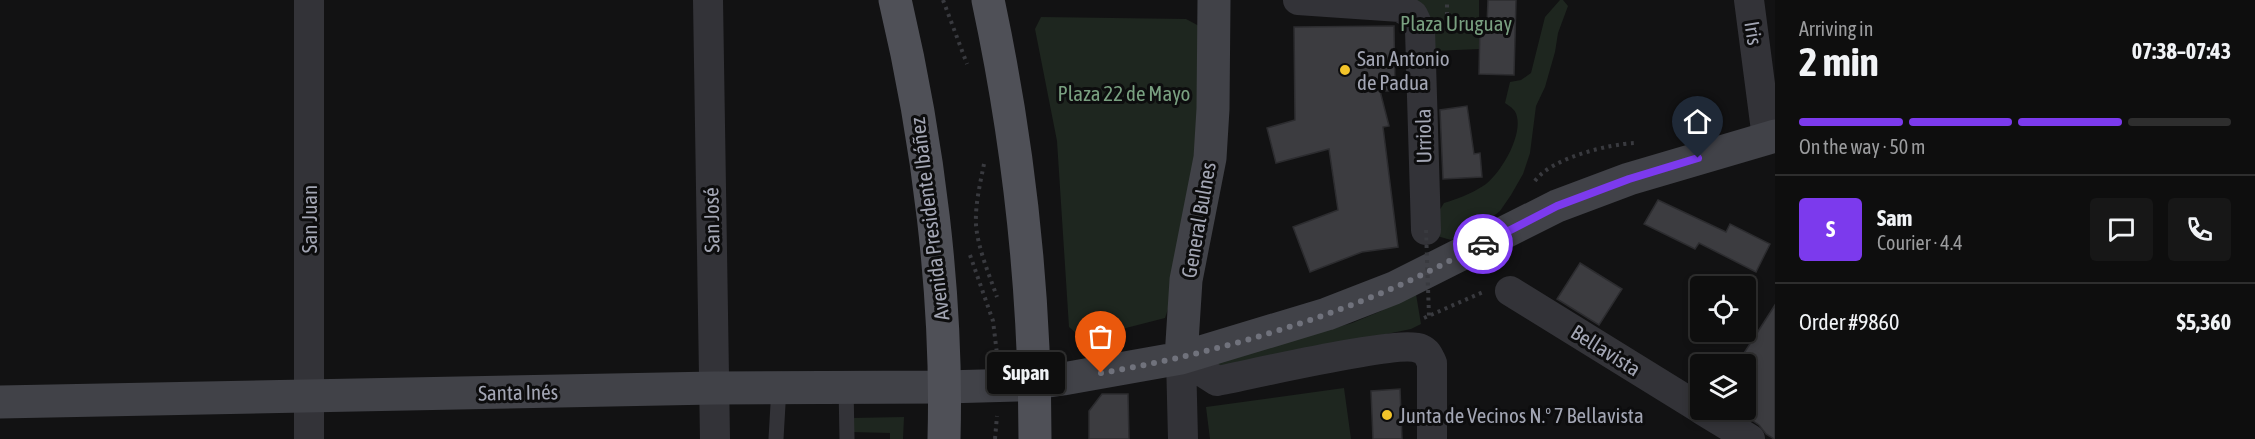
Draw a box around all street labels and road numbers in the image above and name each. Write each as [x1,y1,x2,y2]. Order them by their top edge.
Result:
street label: Iris [1740,19,1768,47]
street label: Urriola [1411,108,1435,164]
street label: Avenida Presidente Ibáñez [905,116,953,322]
street label: General Bulnes [1176,160,1220,280]
street label: San Juan [297,185,321,253]
street label: San José [698,187,724,253]
street label: Bellavista [1567,319,1645,381]
street label: Santa Inés [478,379,558,405]

